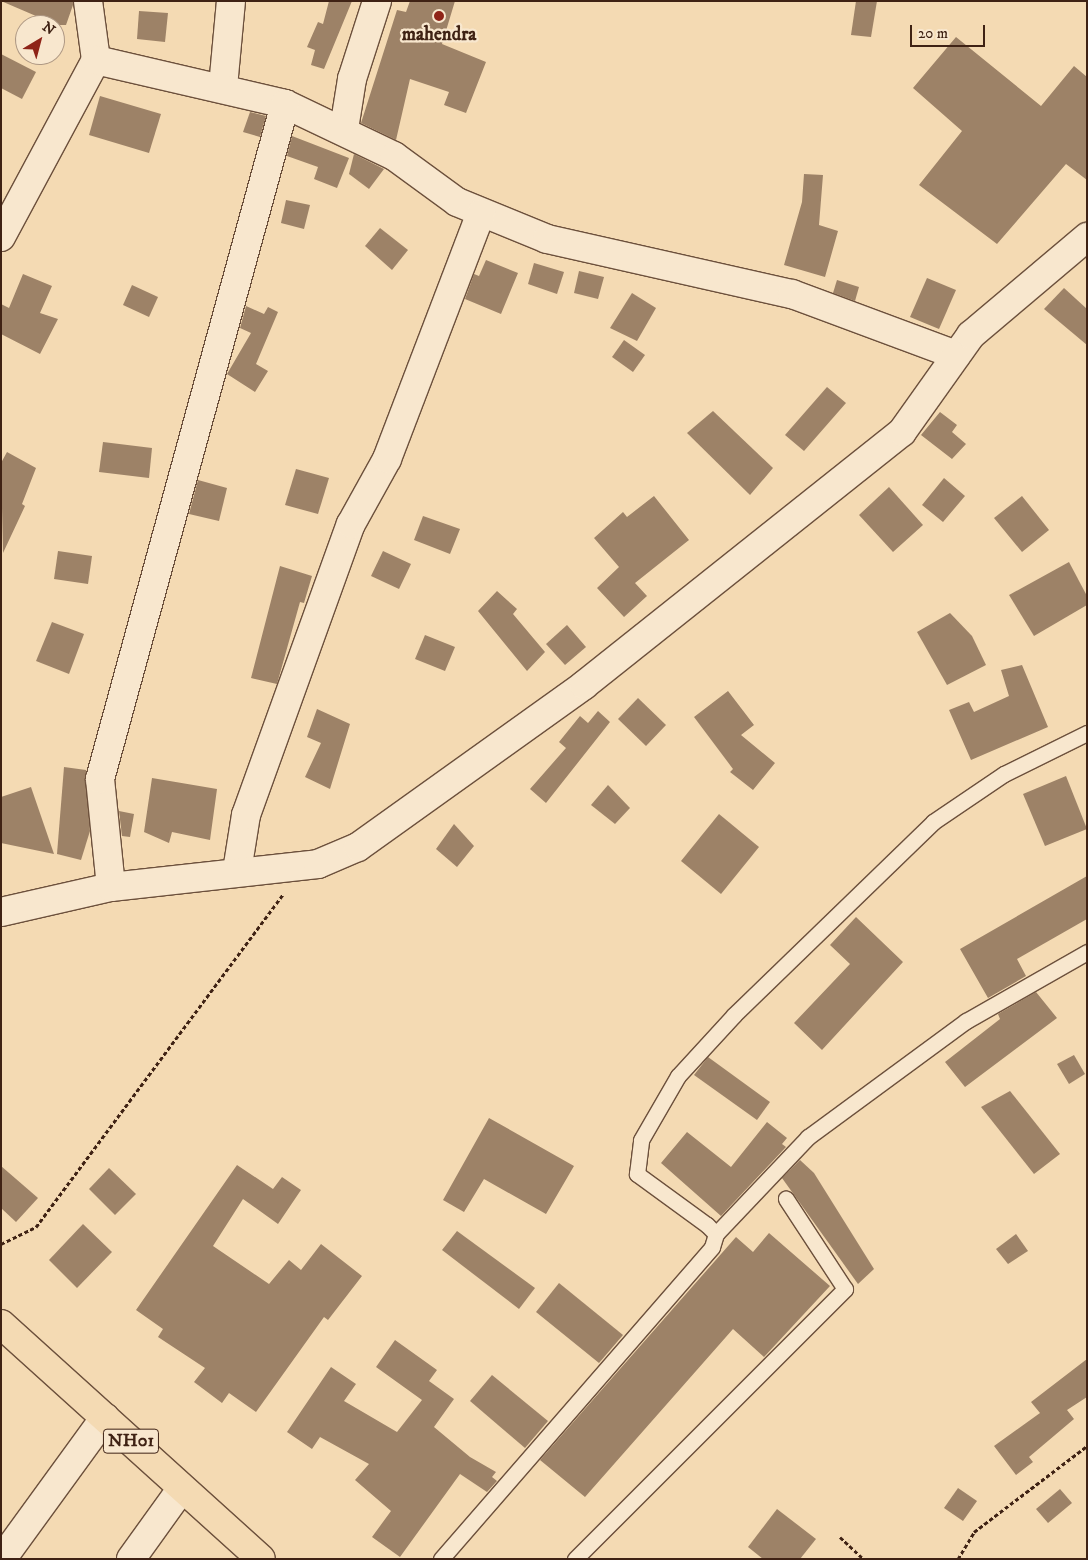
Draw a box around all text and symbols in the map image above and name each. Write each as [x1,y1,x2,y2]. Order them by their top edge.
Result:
marker: mahendra [433,10,445,22]
north arrow [15,15,65,65]
scale bar [913,15,988,47]
text: N [38,18,58,39]
place label: mahendra [402,24,476,46]
text: 20 m [918,24,948,43]
road number: NH01 [102,1425,160,1456]

